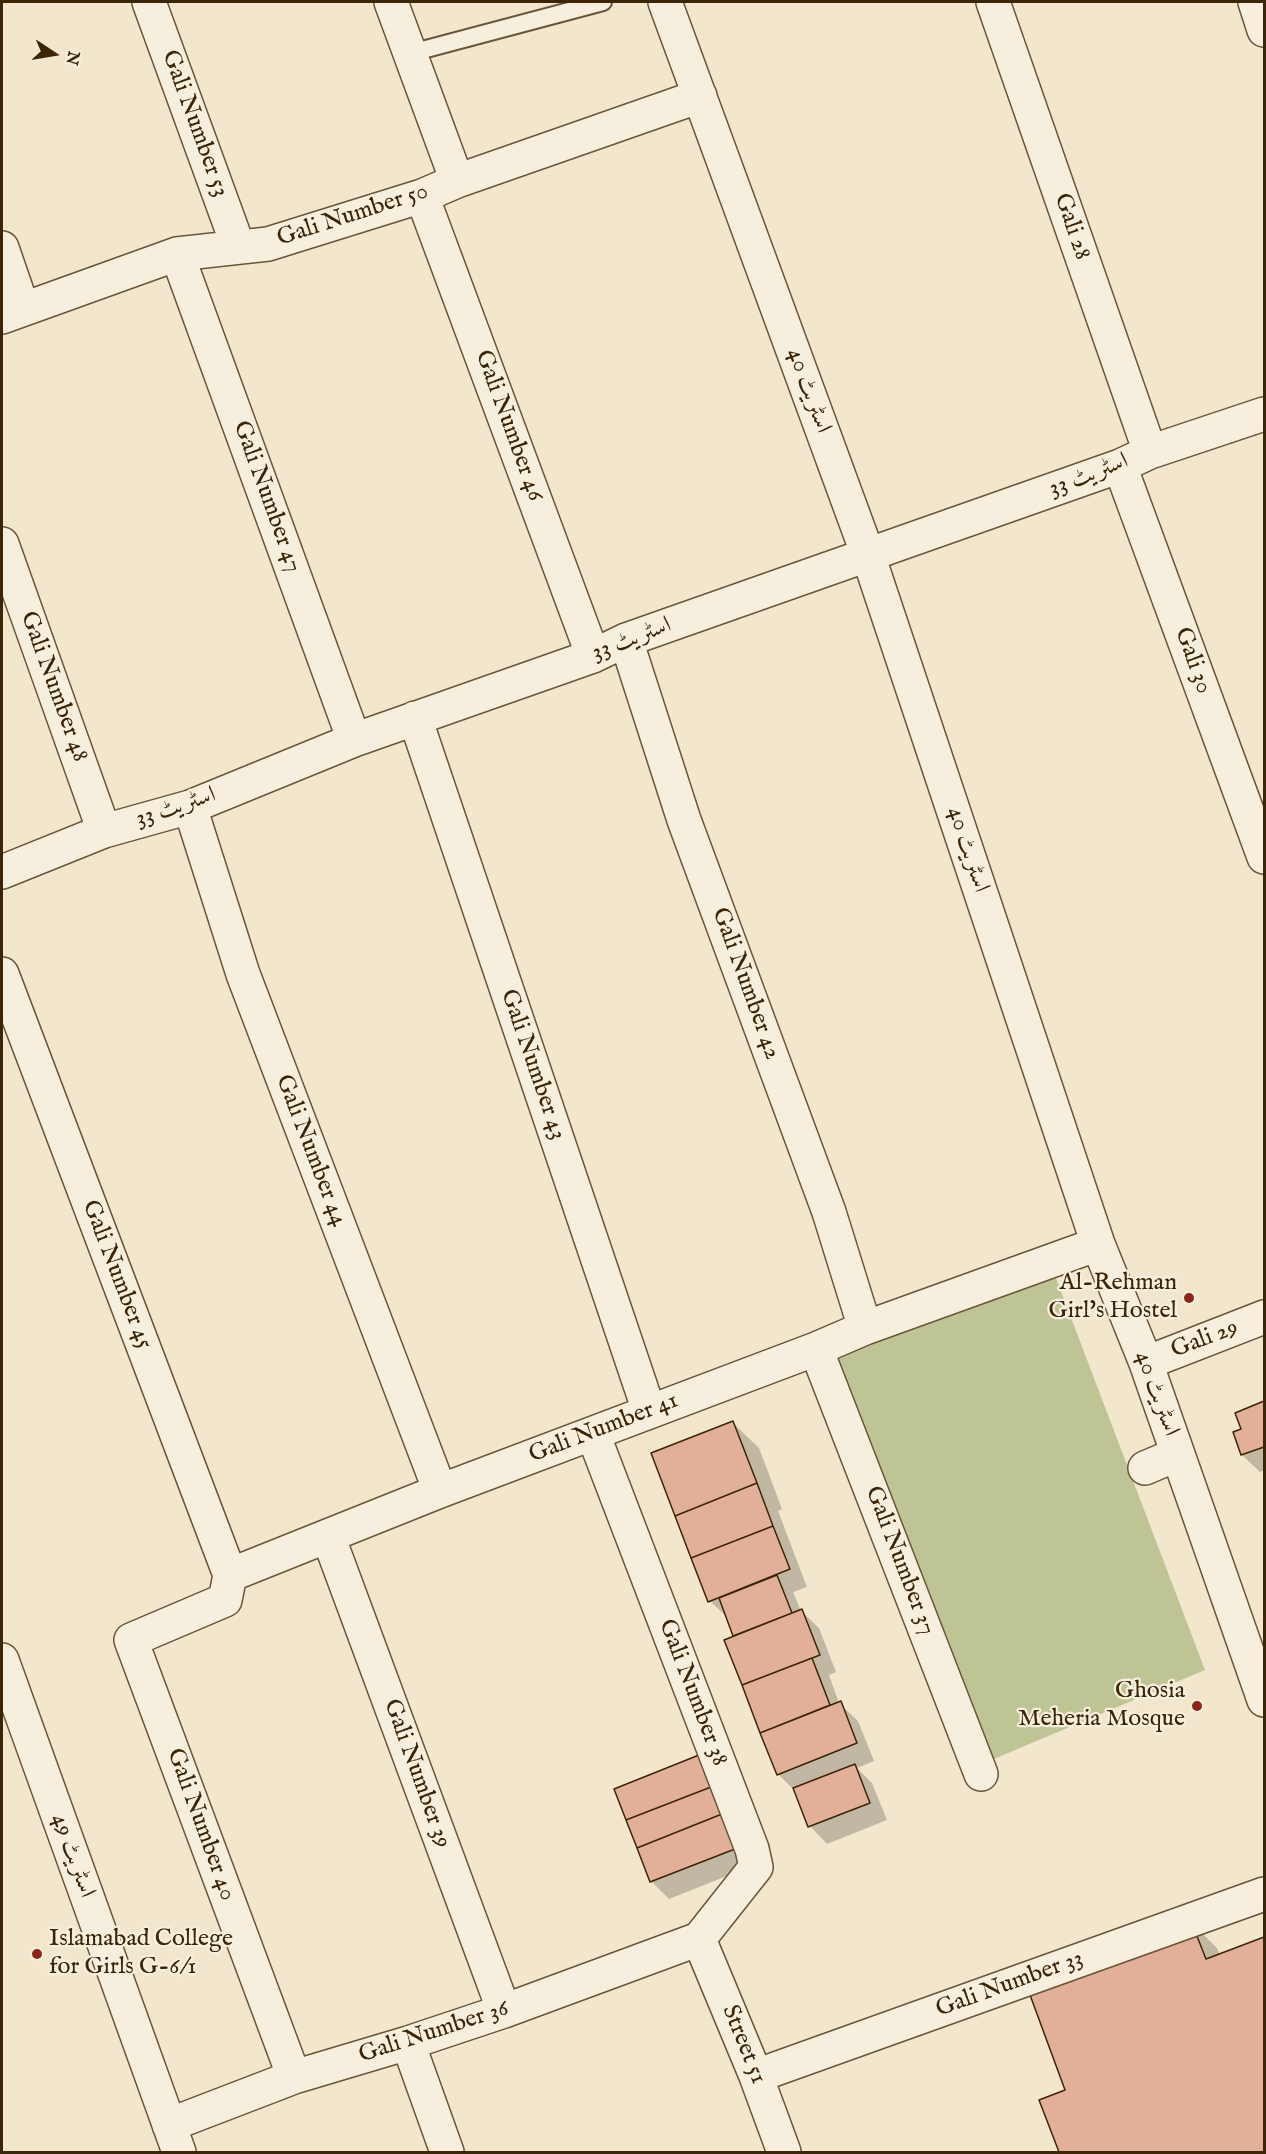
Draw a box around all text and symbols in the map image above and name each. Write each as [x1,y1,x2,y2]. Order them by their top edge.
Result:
north arrow [24,24,84,84]
street label: Gali Number 53 [154,47,234,201]
text: N [60,49,83,67]
street label: Gali Number 50 [274,178,432,254]
street label: Gali 28 [1046,190,1096,264]
street label: اسٹریٹ 40 [779,345,837,437]
street label: Gali Number 46 [467,347,549,505]
street label: Gali Number 47 [225,417,307,577]
street label: اسٹریٹ 33 [1045,448,1133,504]
street label: Gali Number 48 [12,608,94,766]
street label: اسٹریٹ 33 [588,612,676,668]
street label: Gali 30 [1167,624,1217,698]
street label: اسٹریٹ 33 [132,782,220,834]
street label: اسٹریٹ 40 [940,804,994,896]
street label: Gali Number 42 [704,904,786,1064]
street label: Gali Number 43 [493,986,571,1144]
street label: Gali Number 44 [268,1071,352,1231]
street label: Gali Number 45 [74,1197,158,1353]
place label: Al-Rehman Girl's Hostel [1049,1270,1177,1326]
marker: Al-Rehman Girl's Hostel [1182,1291,1196,1305]
street label: Gali 29 [1167,1314,1243,1366]
street label: اسٹریٹ 40 [1127,1348,1185,1440]
street label: Gali Number 41 [525,1387,683,1471]
street label: Gali Number 37 [857,1483,941,1639]
street label: Gali Number 38 [651,1616,733,1770]
place label: Ghosia Meheria Mosque [1018,1678,1185,1734]
street label: Gali Number 39 [376,1696,456,1852]
marker: Ghosia Meheria Mosque [1190,1699,1204,1713]
street label: Gali Number 40 [159,1745,241,1905]
street label: اسٹریٹ 49 [44,1810,100,1902]
place label: Islamabad College for Girls G-6/1 [49,1926,233,1982]
street label: Gali Number 33 [932,1945,1088,2025]
marker: Islamabad College for Girls G-6/1 [30,1947,44,1961]
street label: Gali Number 36 [356,1995,512,2071]
street label: Street 51 [714,2001,772,2089]

